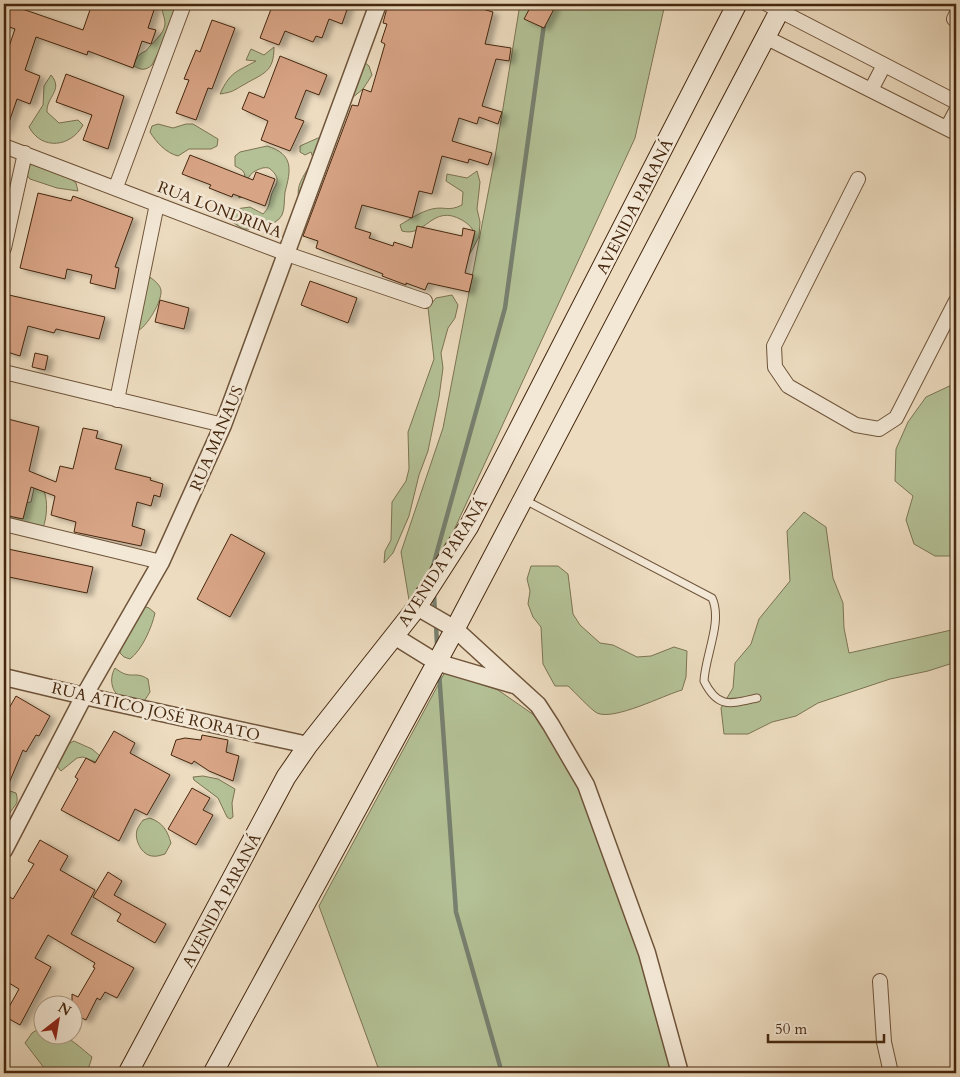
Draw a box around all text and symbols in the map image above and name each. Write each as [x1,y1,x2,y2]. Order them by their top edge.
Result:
street label: AVENIDA PARANÁ [591,134,679,278]
street label: RUA LONDRINA [154,176,286,244]
street label: RUA MANAUS [185,382,249,494]
street label: AVENIDA PARANÁ [393,493,493,631]
street label: RUA ATICO JOSÉ RORATO [49,677,262,747]
street label: AVENIDA PARANÁ [177,829,267,971]
north arrow [32,994,82,1044]
text: N [54,998,75,1021]
scale bar [768,1012,884,1044]
text: 50 m [775,1019,807,1039]

